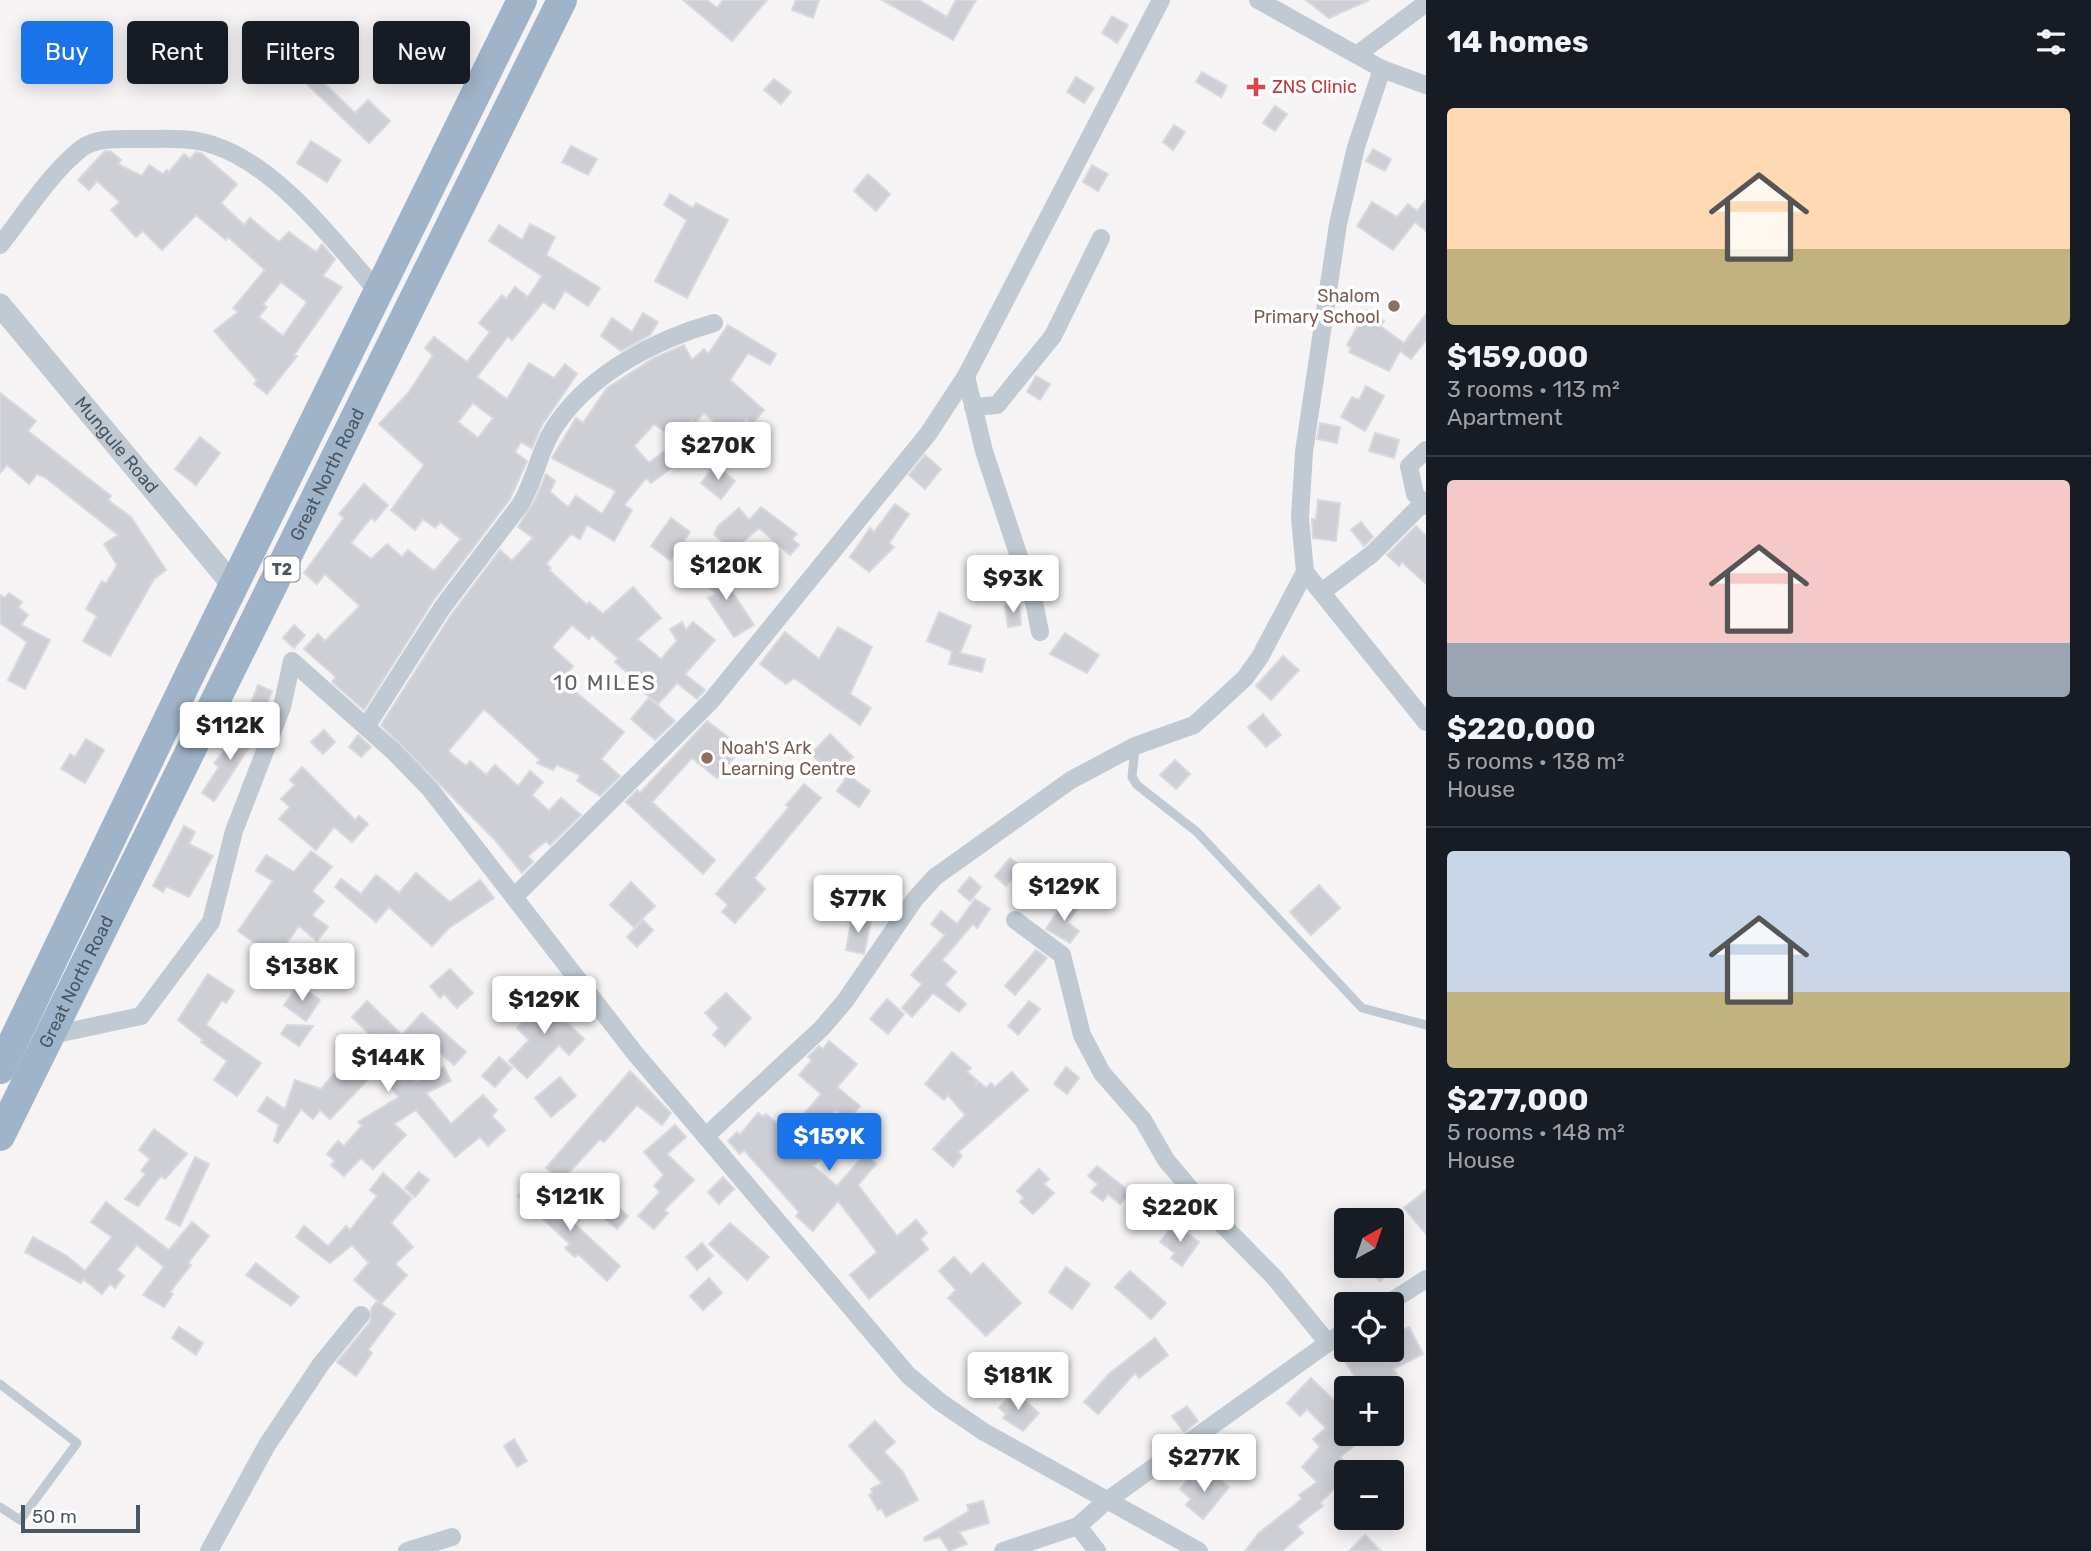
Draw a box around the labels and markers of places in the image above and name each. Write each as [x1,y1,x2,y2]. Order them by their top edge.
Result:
place label: ZNS Clinic [1272,76,1357,98]
marker: ZNS Clinic [1246,77,1266,97]
place label: Shalom Primary School [1253,285,1380,328]
marker: Shalom Primary School [1386,298,1402,314]
pin: $270K [669,422,767,482]
pin: $120K [677,542,775,602]
pin: $93K [972,556,1054,615]
pin: $112K [181,702,279,762]
place label: Noah'S Ark Learning Centre [721,737,856,780]
marker: Noah'S Ark Learning Centre [699,750,715,766]
pin: $129K [1015,864,1113,923]
pin: $77K [817,876,899,935]
pin: $138K [253,944,351,1003]
pin: $129K [495,976,593,1036]
pin: $144K [339,1034,437,1094]
pin: $159K [780,1114,878,1173]
pin: $121K [521,1174,619,1233]
pin: $220K [1131,1184,1229,1244]
pin: $181K [969,1352,1067,1412]
pin: $277K [1155,1434,1253,1494]

